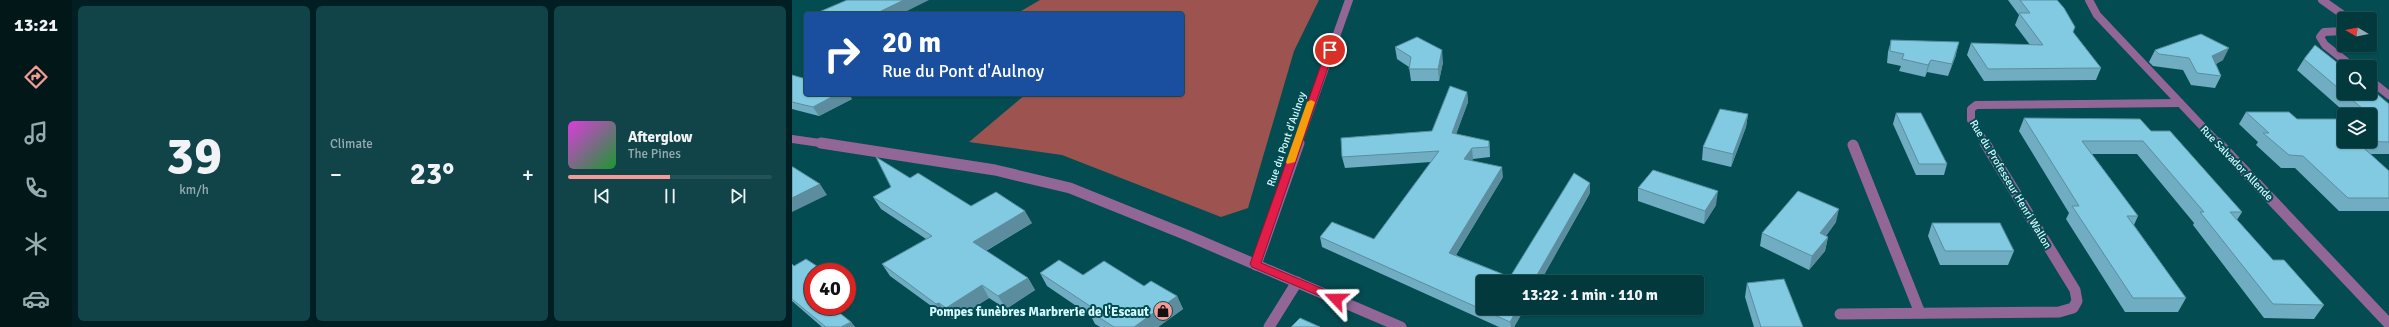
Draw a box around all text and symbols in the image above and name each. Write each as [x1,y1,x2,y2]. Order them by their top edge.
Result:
north arrow [2337,12,2377,52]
map controls [2337,12,2377,148]
text: 13:21 [14,14,58,36]
text: 20 m [882,26,941,60]
icon: right [816,28,868,80]
pin [1313,33,1347,67]
icon: arrive [1319,39,1341,61]
text: Rue du Pont d'Aulnoy [882,60,1044,82]
button: search [2337,60,2377,100]
icon: directions [22,63,50,91]
street label: Rue du Pont d'Aulnoy [1264,89,1309,188]
button: layers [2337,108,2377,148]
street label: Rue du Professeur Henri Wallon [1967,118,2054,251]
icon: music [22,119,50,147]
street label: Rue Salvador Allende [2197,123,2276,204]
text: 39 [166,124,222,188]
text: Afterglow [628,128,692,146]
text: Climate [330,136,373,152]
text: The Pines [628,146,681,162]
text: 23° [410,156,454,193]
text: − [330,161,342,188]
text: + [522,161,534,188]
icon: phone [22,174,50,202]
text: km/h [179,182,209,198]
icon: previous [591,185,613,207]
icon: pause [659,185,681,207]
icon: next [727,185,749,207]
icon: climate [22,230,50,258]
speed limit sign: 40 [804,263,856,315]
position arrow [1315,278,1357,320]
icon: car [22,285,50,313]
text: 13:22 · 1 min · 110 m [1522,286,1658,304]
shop icon: Pompes funèbres Marbrerie de l'Escaut [1152,300,1174,322]
place label: Pompes funèbres Marbrerie de l'Escaut [929,304,1149,320]

